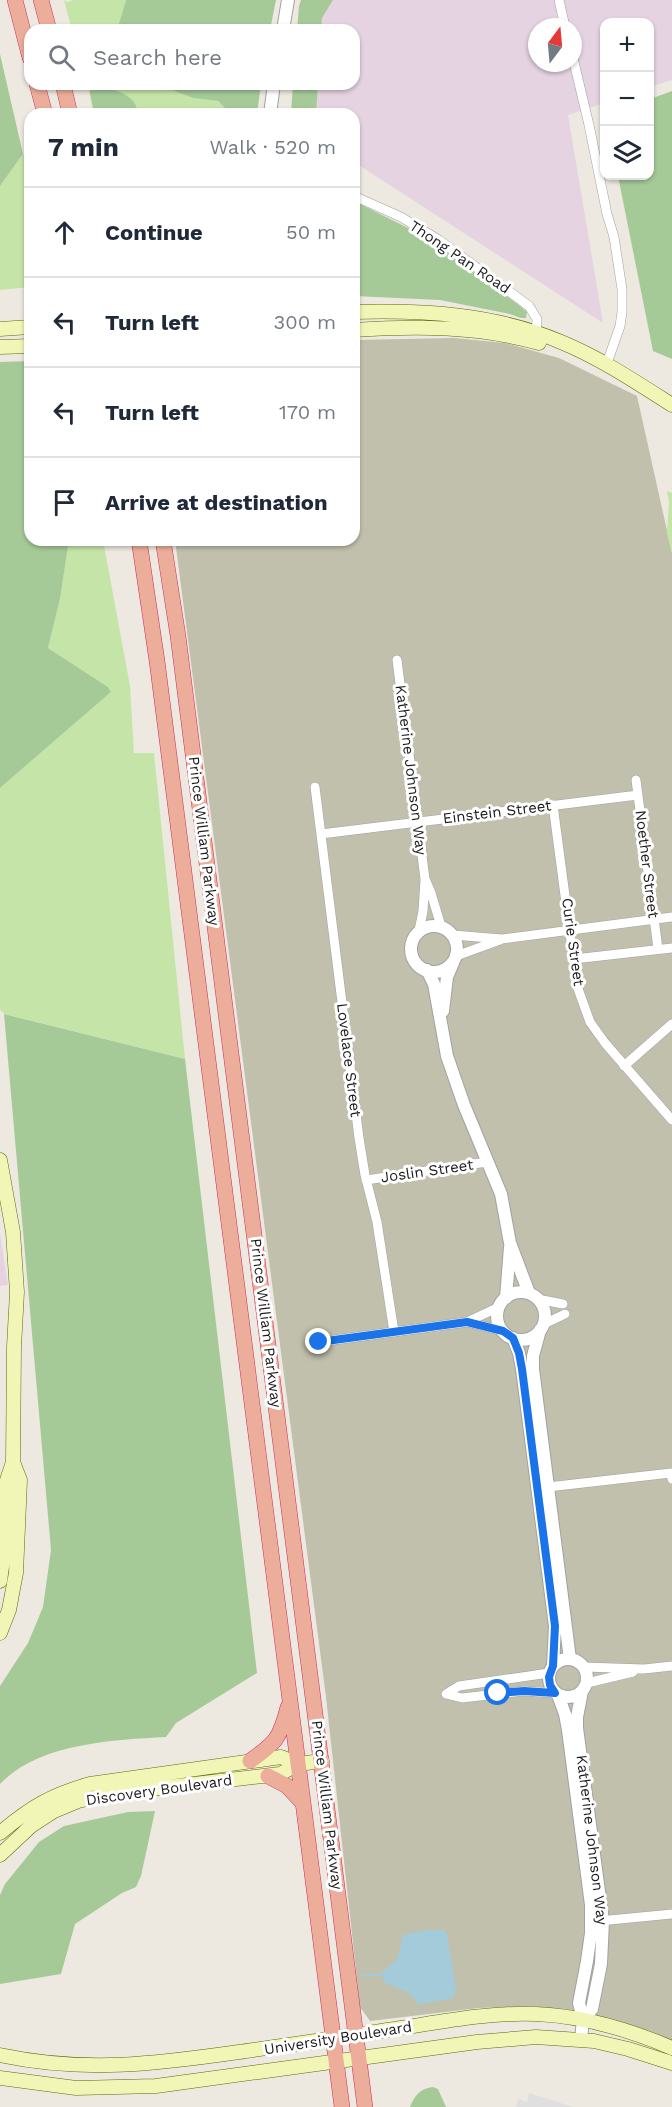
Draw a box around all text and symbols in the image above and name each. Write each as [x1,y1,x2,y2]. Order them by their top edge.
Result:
north arrow [528,18,582,72]
map controls [600,18,654,180]
button: + [600,18,654,72]
search box [24,24,360,90]
icon: search [45,41,78,74]
text: Search here [93,45,222,70]
button: − [600,72,654,126]
button: layers [600,126,654,180]
text: 7 min [48,132,119,162]
text: Walk · 520 m [209,135,336,159]
icon: ahead [48,216,81,249]
street label: Thong Pan Road [406,217,514,297]
text: Continue [105,220,203,245]
text: 50 m [286,220,336,244]
icon: left [48,306,81,339]
text: Turn left [105,310,199,335]
text: 300 m [274,310,336,334]
icon: left [48,396,81,429]
text: Turn left [105,400,199,425]
text: 170 m [279,400,336,424]
icon: arrive [48,486,81,519]
text: Arrive at destination [105,490,328,515]
street label: Katherine Johnson Way [392,684,430,856]
street label: Prince William Parkway [185,755,223,927]
street label: Einstein Street [442,796,553,828]
street label: Noether Street [631,809,663,920]
street label: Curie Street [558,897,588,988]
street label: Lovelace Street [333,1002,365,1119]
street label: Joslin Street [379,1155,475,1186]
street label: Prince William Parkway [247,1237,285,1409]
route end [305,1328,331,1354]
route start [484,1679,510,1705]
street label: Prince William Parkway [308,1719,346,1891]
street label: Katherine Johnson Way [573,1754,611,1926]
street label: Discovery Boulevard [85,1771,233,1809]
street label: University Boulevard [263,2017,413,2059]

